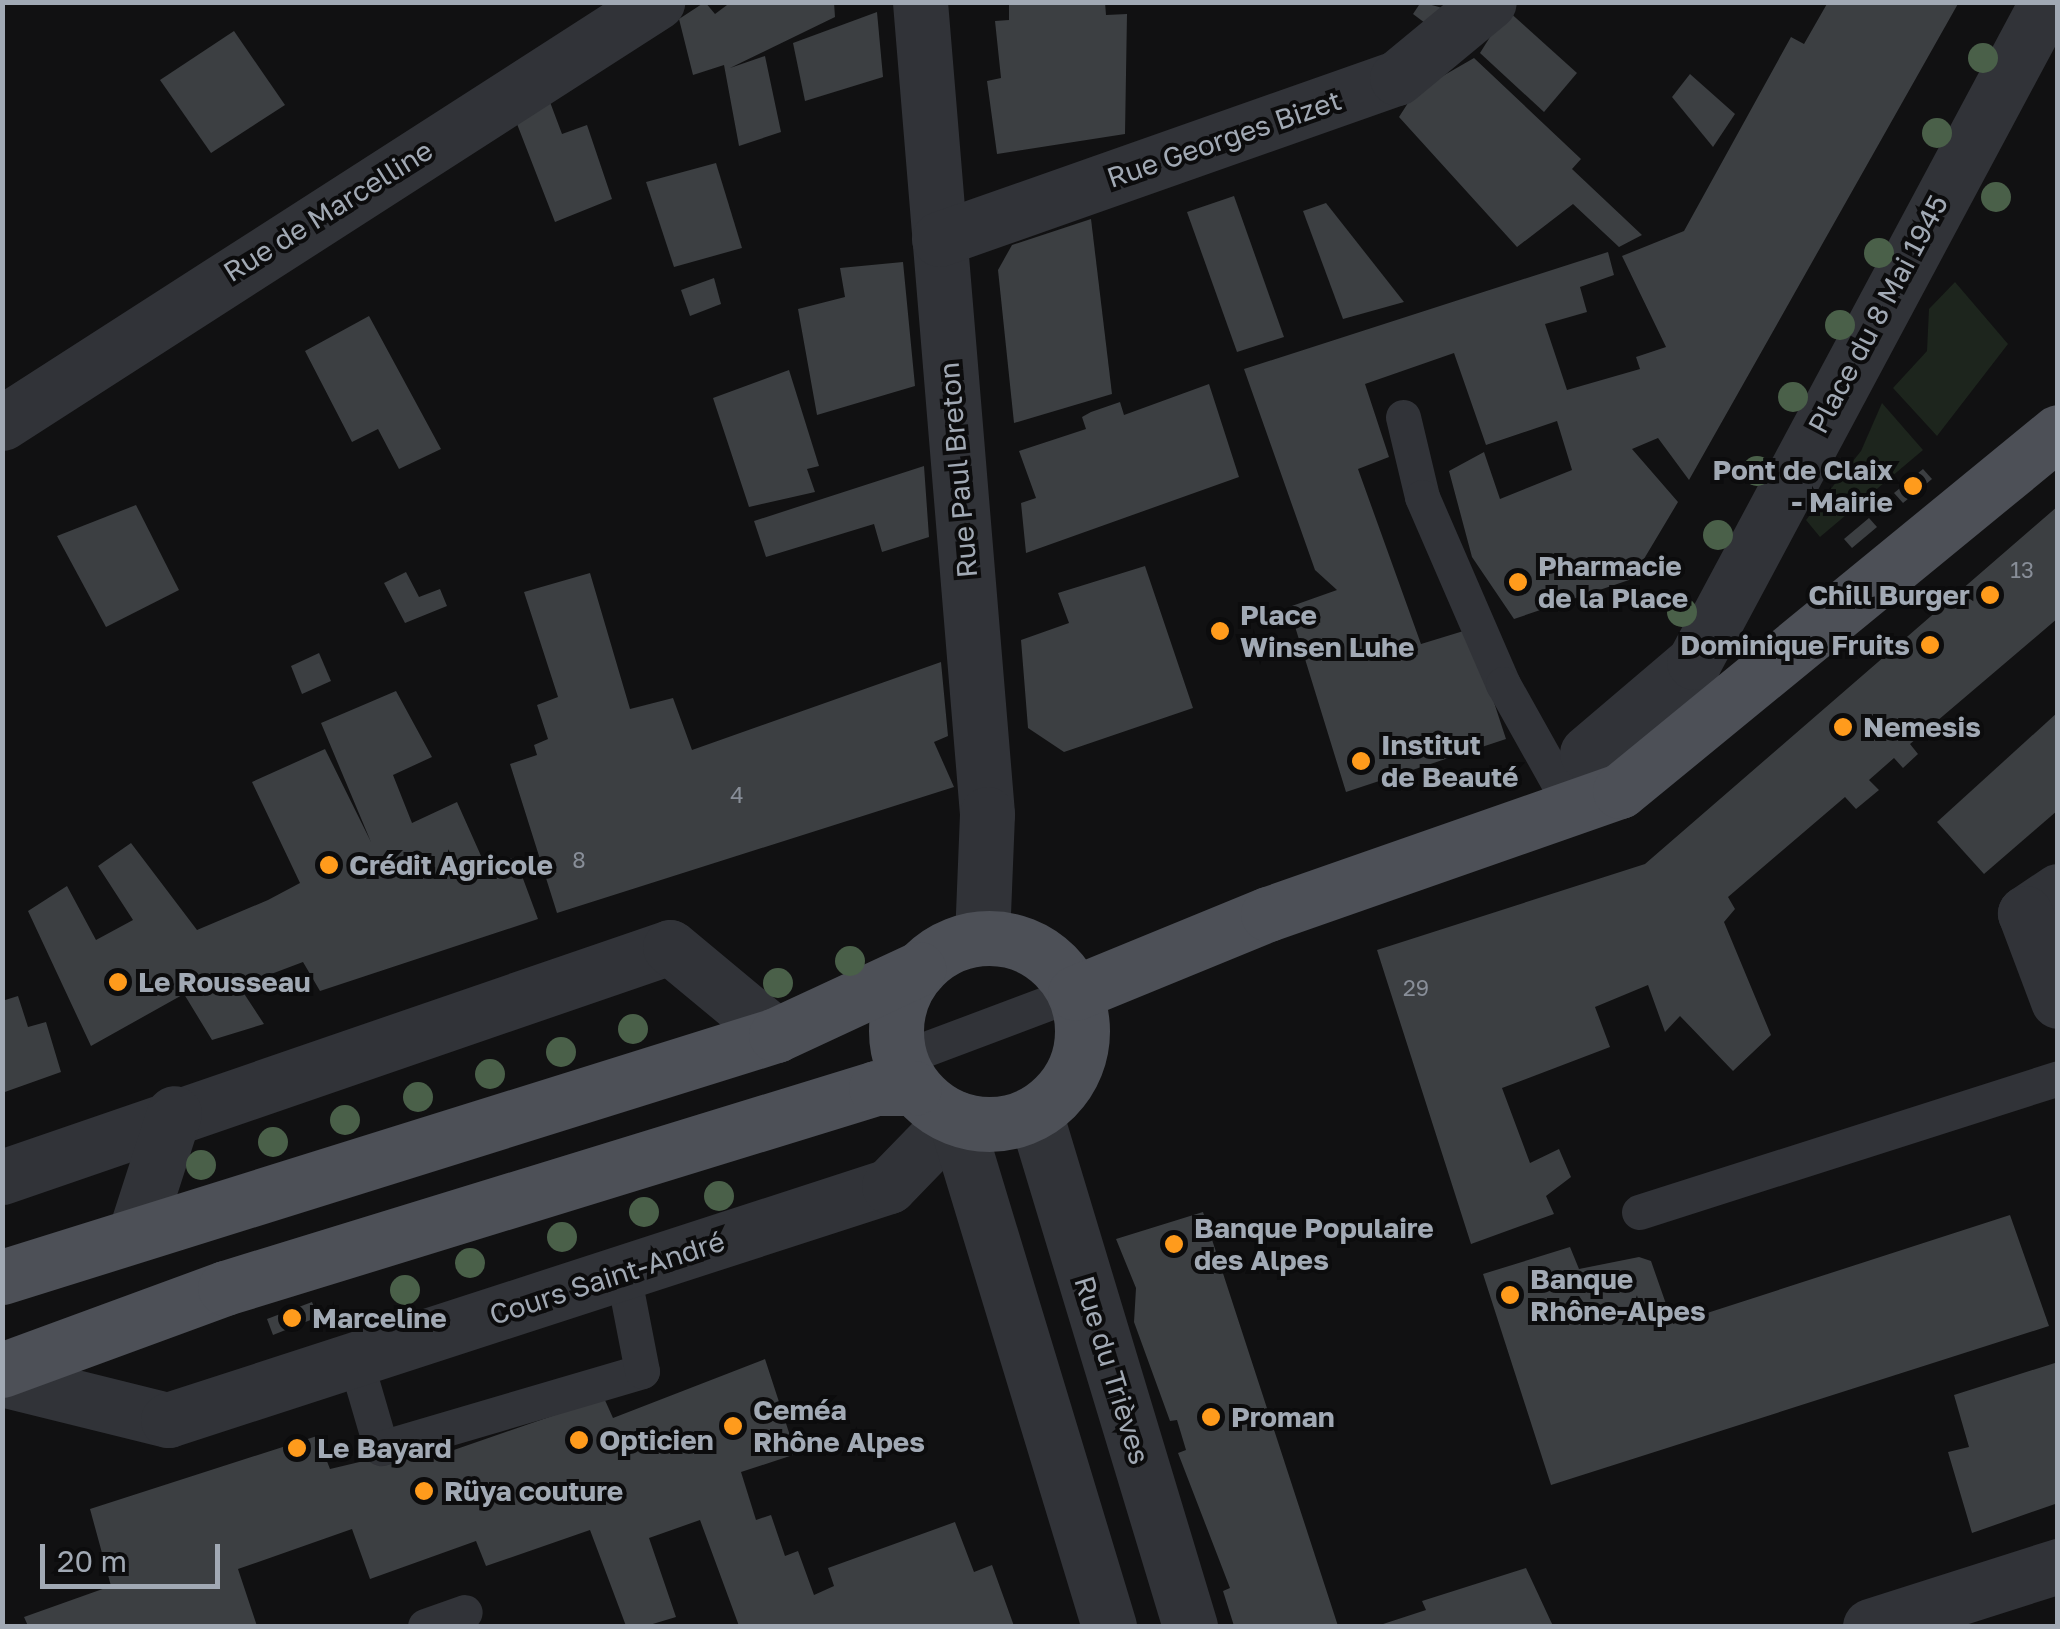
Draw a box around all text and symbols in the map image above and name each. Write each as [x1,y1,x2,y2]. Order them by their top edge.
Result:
street label: Rue Georges Bizet [1103,83,1345,195]
street label: Rue de Marcelline [217,133,439,289]
street label: Place du 8 Mai 1945 [1801,189,1955,439]
street label: Rue Paul Breton [932,361,984,579]
place label: Pont de Claix - Mairie [1712,453,1893,519]
marker: Pont de Claix - Mairie [1902,475,1924,497]
place label: Pharmacie de la Place [1538,549,1688,615]
house number: 13 [2010,557,2034,583]
marker: Pharmacie de la Place [1507,571,1529,593]
place label: Chill Burger [1808,578,1970,612]
marker: Chill Burger [1979,584,2001,606]
place label: Place Winsen Luhe [1240,598,1415,664]
marker: Place Winsen Luhe [1209,620,1231,642]
place label: Dominique Fruits [1680,628,1910,662]
marker: Dominique Fruits [1919,634,1941,656]
place label: Nemesis [1863,710,1981,744]
marker: Nemesis [1832,716,1854,738]
place label: Institut de Beauté [1381,728,1519,794]
marker: Institut de Beauté [1350,750,1372,772]
house number: 4 [730,782,744,808]
house number: 8 [572,847,586,873]
place label: Crédit Agricole [349,848,553,882]
marker: Crédit Agricole [318,854,340,876]
place label: Le Rousseau [138,965,311,999]
marker: Le Rousseau [107,971,129,993]
house number: 29 [1403,975,1429,1001]
place label: Banque Populaire des Alpes [1194,1211,1434,1277]
street label: Cours Saint-André [485,1224,729,1332]
marker: Banque Populaire des Alpes [1163,1233,1185,1255]
place label: Banque Rhône-Alpes [1530,1262,1706,1328]
street label: Rue du Trièves [1067,1272,1157,1468]
marker: Banque Rhône-Alpes [1499,1284,1521,1306]
place label: Marceline [312,1301,447,1335]
marker: Marceline [281,1307,303,1329]
place label: Ceméa Rhône Alpes [753,1393,925,1459]
place label: Proman [1231,1400,1335,1434]
marker: Proman [1200,1406,1222,1428]
marker: Ceméa Rhône Alpes [722,1415,744,1437]
place label: Opticien [599,1423,714,1457]
marker: Opticien [568,1429,590,1451]
place label: Le Bayard [317,1431,452,1465]
marker: Le Bayard [286,1437,308,1459]
place label: Rüya couture [444,1474,623,1508]
marker: Rüya couture [413,1480,435,1502]
scale bar [45,1524,225,1586]
text: 20 m [57,1543,127,1579]

